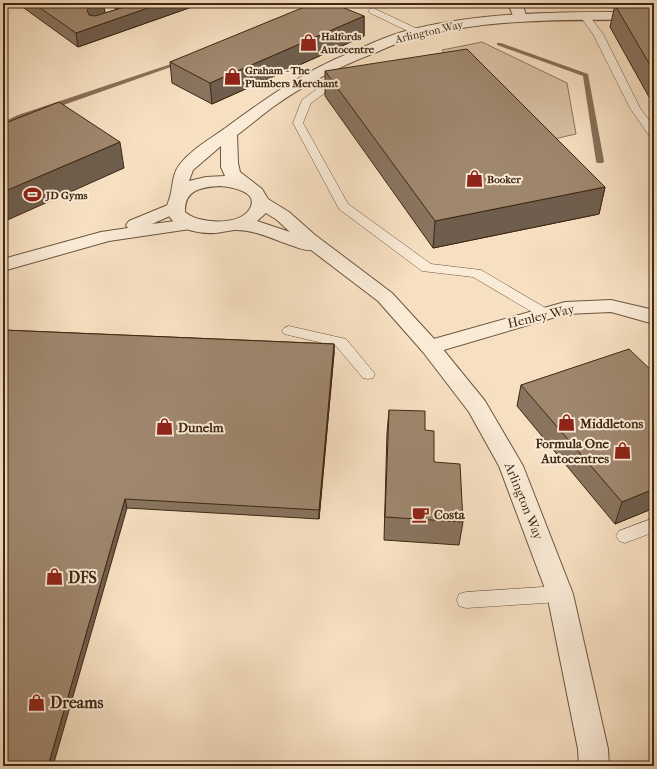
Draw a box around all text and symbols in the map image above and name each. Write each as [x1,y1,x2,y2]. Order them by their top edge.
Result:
street label: Arlington Way [393,18,465,46]
place label: Halfords Autocentre [320,30,375,56]
shop icon: Halfords Autocentre [298,32,318,52]
place label: Graham - The Plumbers Merchant [245,64,340,90]
shop icon: Graham - The Plumbers Merchant [222,66,242,86]
shop icon: Booker [464,169,484,189]
place label: Booker [487,173,521,186]
sports icon: JD Gyms [23,185,43,205]
place label: JD Gyms [45,189,88,202]
street label: Henley Way [506,301,577,331]
shop icon: Middletons [557,413,577,433]
place label: Middletons [579,416,643,431]
shop icon: Dunelm [155,417,175,437]
place label: Dunelm [178,420,224,435]
place label: Formula One Autocentres [534,436,610,466]
shop icon: Formula One Autocentres [612,440,632,460]
street label: Arlington Way [501,459,547,543]
cafe icon: Costa [411,504,431,524]
place label: Costa [434,507,466,522]
shop icon: DFS [45,567,65,587]
place label: DFS [68,568,97,587]
shop icon: Dreams [27,692,47,712]
place label: Dreams [50,693,104,712]

